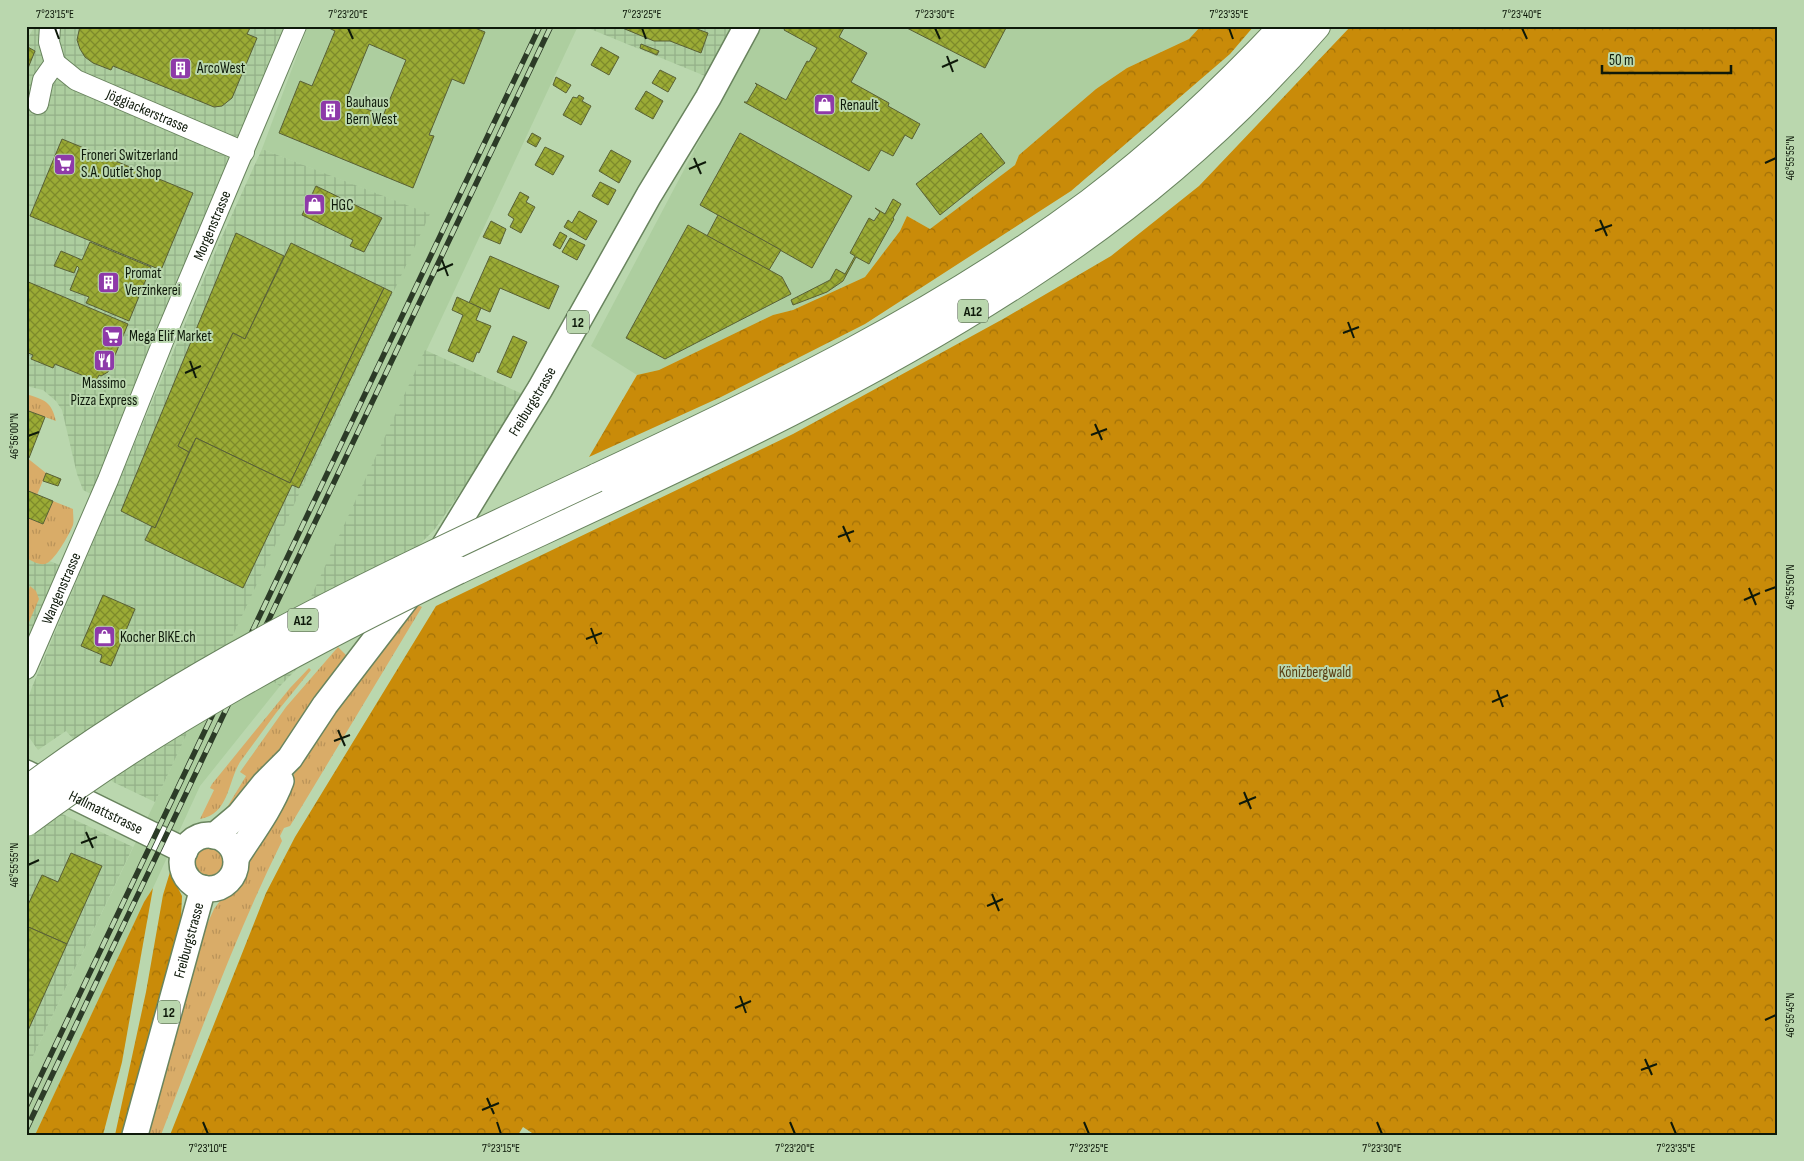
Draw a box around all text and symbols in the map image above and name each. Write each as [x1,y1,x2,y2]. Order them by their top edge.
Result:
text: 7°23'15"E [36,7,74,22]
text: 7°23'20"E [328,7,368,22]
text: 7°23'25"E [623,7,661,22]
text: 7°23'30"E [915,7,955,22]
text: 7°23'35"E [1210,7,1249,22]
text: 7°23'40"E [1502,7,1542,22]
scale bar [1602,42,1730,74]
text: 50 m [1609,51,1634,70]
building icon: ArcoWest [169,56,193,80]
place label: ArcoWest [196,59,246,78]
street label: Jöggiackerstrasse [102,85,192,137]
place label: Bauhaus Bern West [346,93,398,129]
shop icon: Renault [812,93,836,117]
place label: Renault [840,96,879,115]
building icon: Bauhaus Bern West [318,99,342,123]
text: 46°55'55"N [1783,136,1798,180]
place label: Froneri Switzerland S.A. Outlet Shop [81,146,178,182]
supermarket icon: Froneri Switzerland S.A. Outlet Shop [53,152,77,176]
street label: Morgenstrasse [189,188,235,263]
shop icon: HGC [303,193,327,217]
place label: HGC [331,196,353,215]
place label: Promat Verzinkerei [125,264,181,300]
building icon: Promat Verzinkerei [97,270,121,294]
road number: A12 [958,300,988,322]
road number: 12 [567,311,589,334]
supermarket icon: Mega Elif Market [101,324,125,348]
place label: Mega Elif Market [129,327,212,346]
restaurant icon: Massimo Pizza Express [92,348,116,372]
street label: Freiburgstrasse [504,364,561,440]
place label: Massimo Pizza Express [71,374,137,410]
text: 46°56'00"N [7,413,22,459]
street label: Wangenstrasse [38,550,85,627]
text: 46°55'50"N [1783,564,1798,610]
road number: A12 [288,608,318,632]
shop icon: Kocher BIKE.ch [92,625,116,649]
place label: Kocher BIKE.ch [120,628,196,647]
park label: Könizbergwald [1279,663,1351,682]
street label: Hallmattstrasse [66,787,146,839]
text: 46°55'55"N [7,843,22,887]
street label: Freiburgstrasse [170,901,209,980]
text: 46°55'45"N [1783,993,1798,1037]
road number: 12 [158,1000,180,1024]
text: 7°23'10"E [189,1141,227,1156]
text: 7°23'15"E [482,1141,520,1156]
text: 7°23'20"E [775,1141,815,1156]
text: 7°23'25"E [1070,1141,1108,1156]
text: 7°23'30"E [1362,1141,1402,1156]
text: 7°23'35"E [1657,1141,1696,1156]

